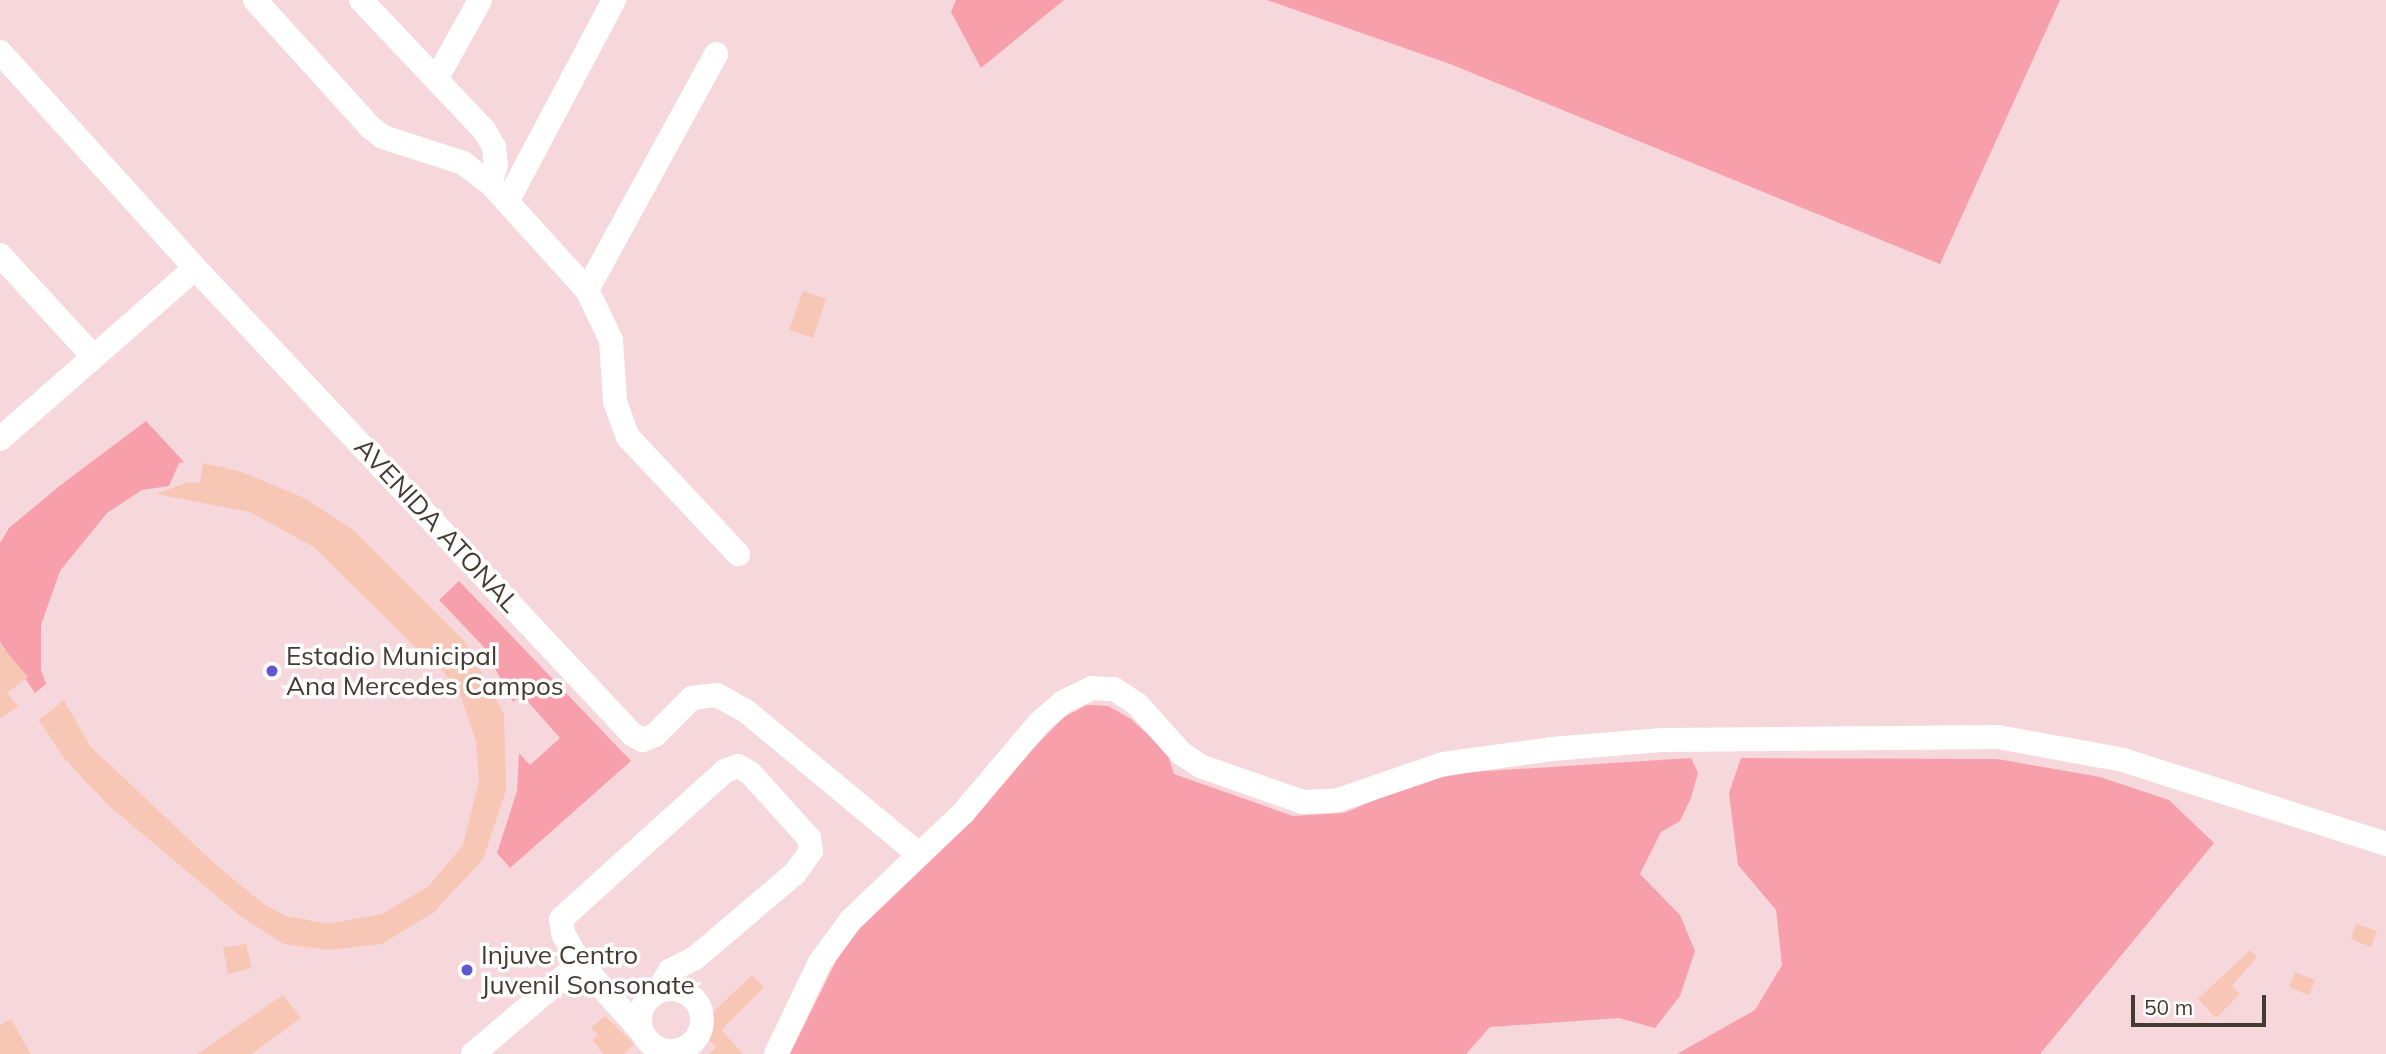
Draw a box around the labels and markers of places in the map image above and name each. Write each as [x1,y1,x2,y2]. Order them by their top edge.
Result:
place label: Estadio Municipal Ana Mercedes Campos [286,640,564,702]
marker: Estadio Municipal Ana Mercedes Campos [264,663,280,679]
place label: Injuve Centro Juvenil Sonsonate [481,939,695,1000]
marker: Injuve Centro Juvenil Sonsonate [459,962,475,978]

